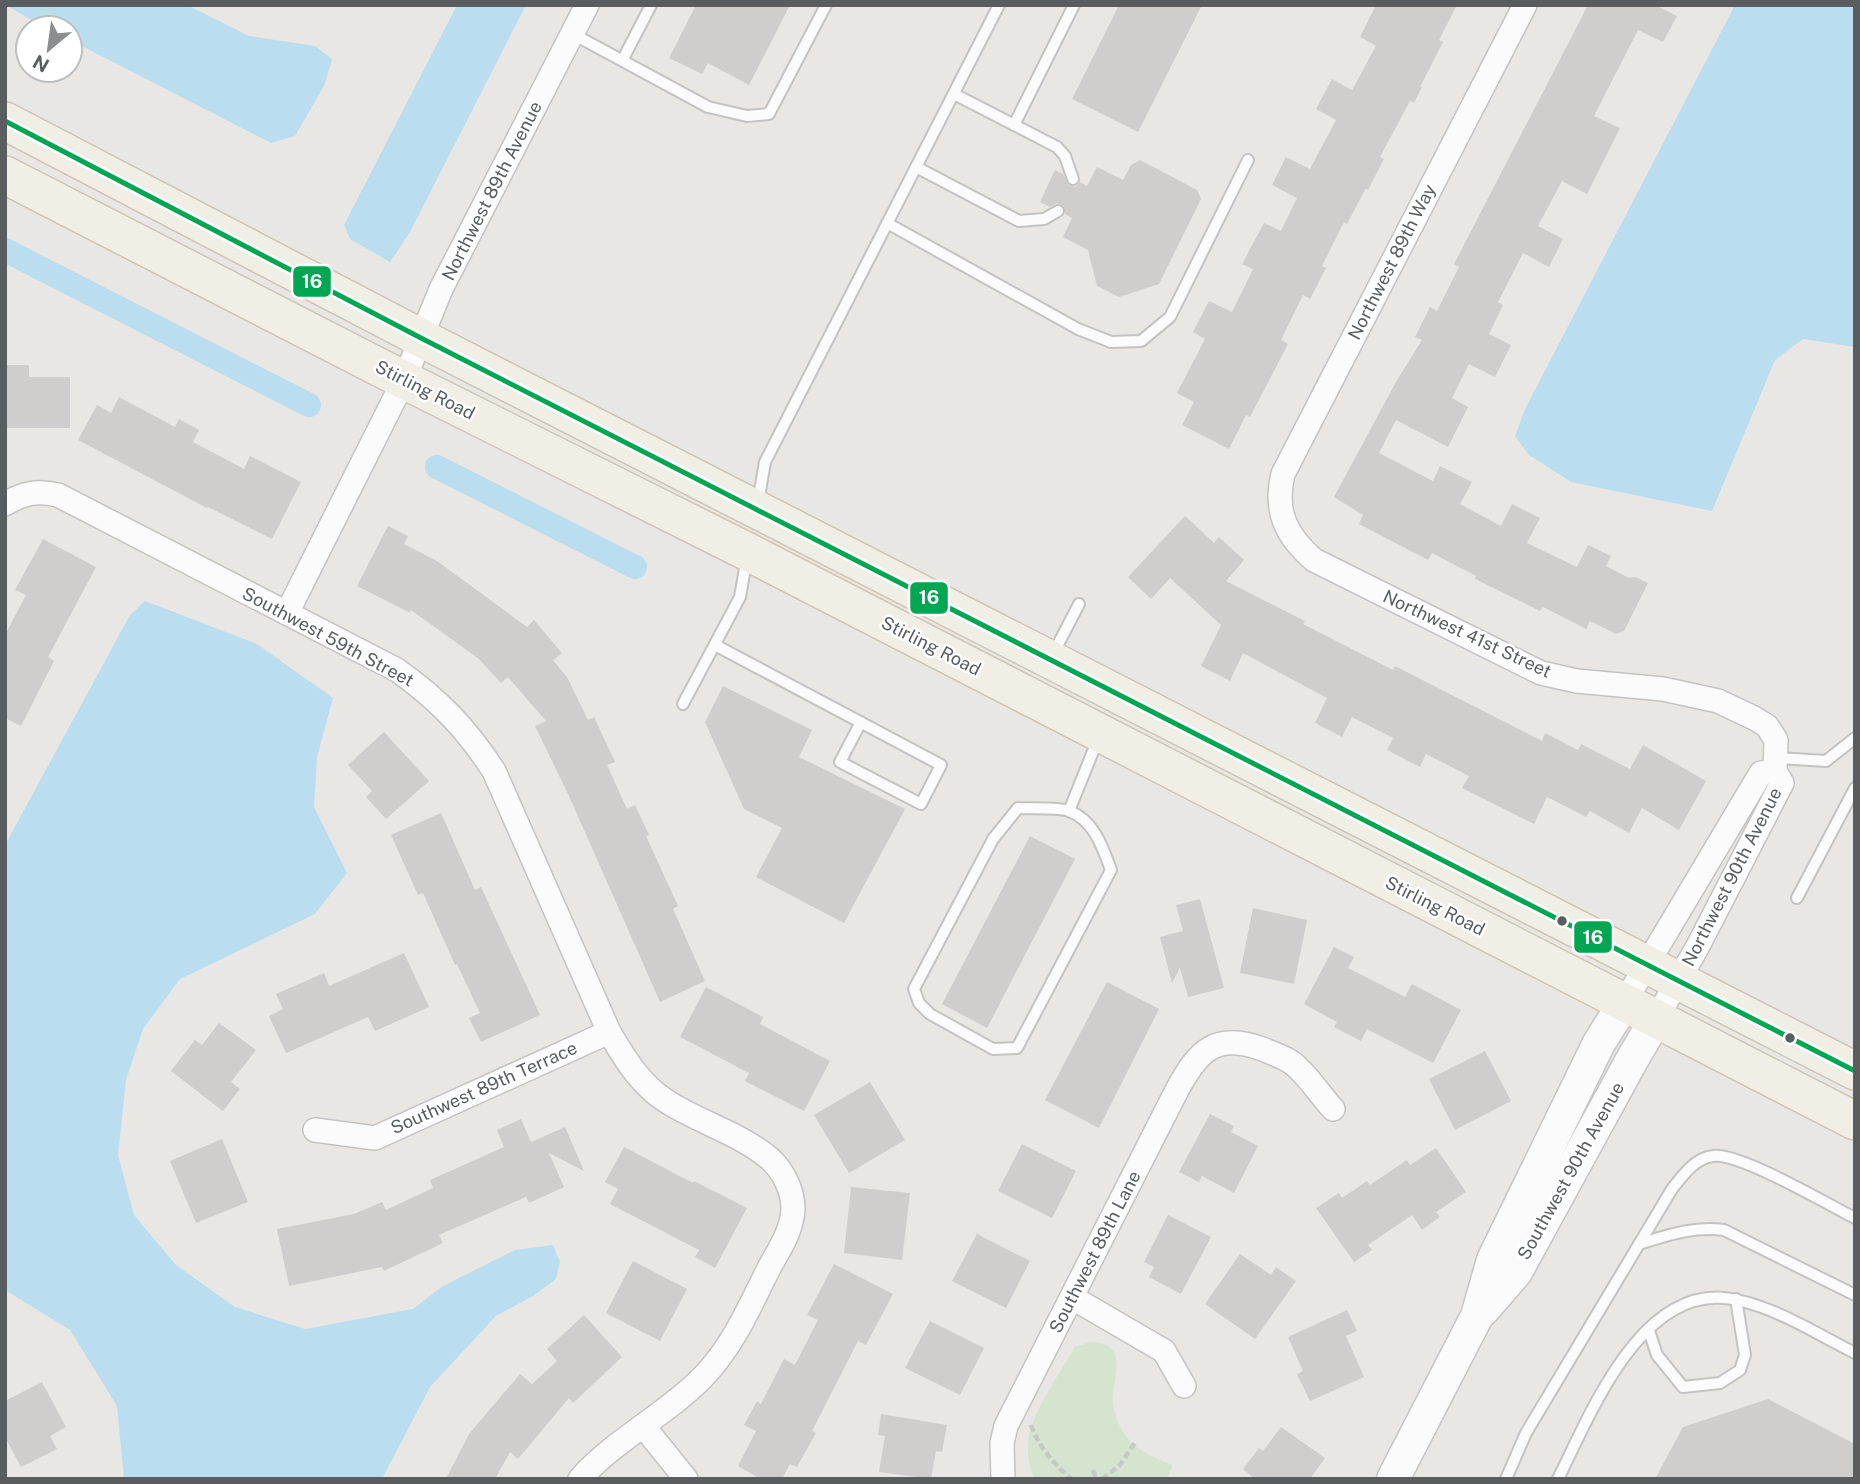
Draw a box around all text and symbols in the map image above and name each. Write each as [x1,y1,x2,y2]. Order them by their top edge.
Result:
north arrow [14,14,84,84]
text: N [29,51,53,77]
street label: Northwest 89th Avenue [437,98,546,284]
street label: Northwest 89th Way [1343,180,1440,343]
line badge: 16 [292,265,332,298]
text: 16 [302,270,322,292]
street label: Stirling Road [372,355,478,424]
line badge: 16 [909,581,949,615]
street label: Southwest 59th Street [239,582,418,691]
street label: Northwest 41st Street [1380,585,1555,682]
text: 16 [919,586,939,608]
street label: Stirling Road [878,611,984,680]
street label: Northwest 90th Avenue [1677,784,1786,970]
street label: Stirling Road [1382,871,1488,940]
unlabelled marker [1555,914,1569,928]
line badge: 16 [1573,920,1613,954]
text: 16 [1583,926,1603,948]
unlabelled marker [1783,1031,1797,1045]
street label: Southwest 89th Terrace [387,1037,580,1138]
street label: Southwest 90th Avenue [1513,1078,1628,1263]
street label: Southwest 89th Lane [1045,1167,1145,1336]

